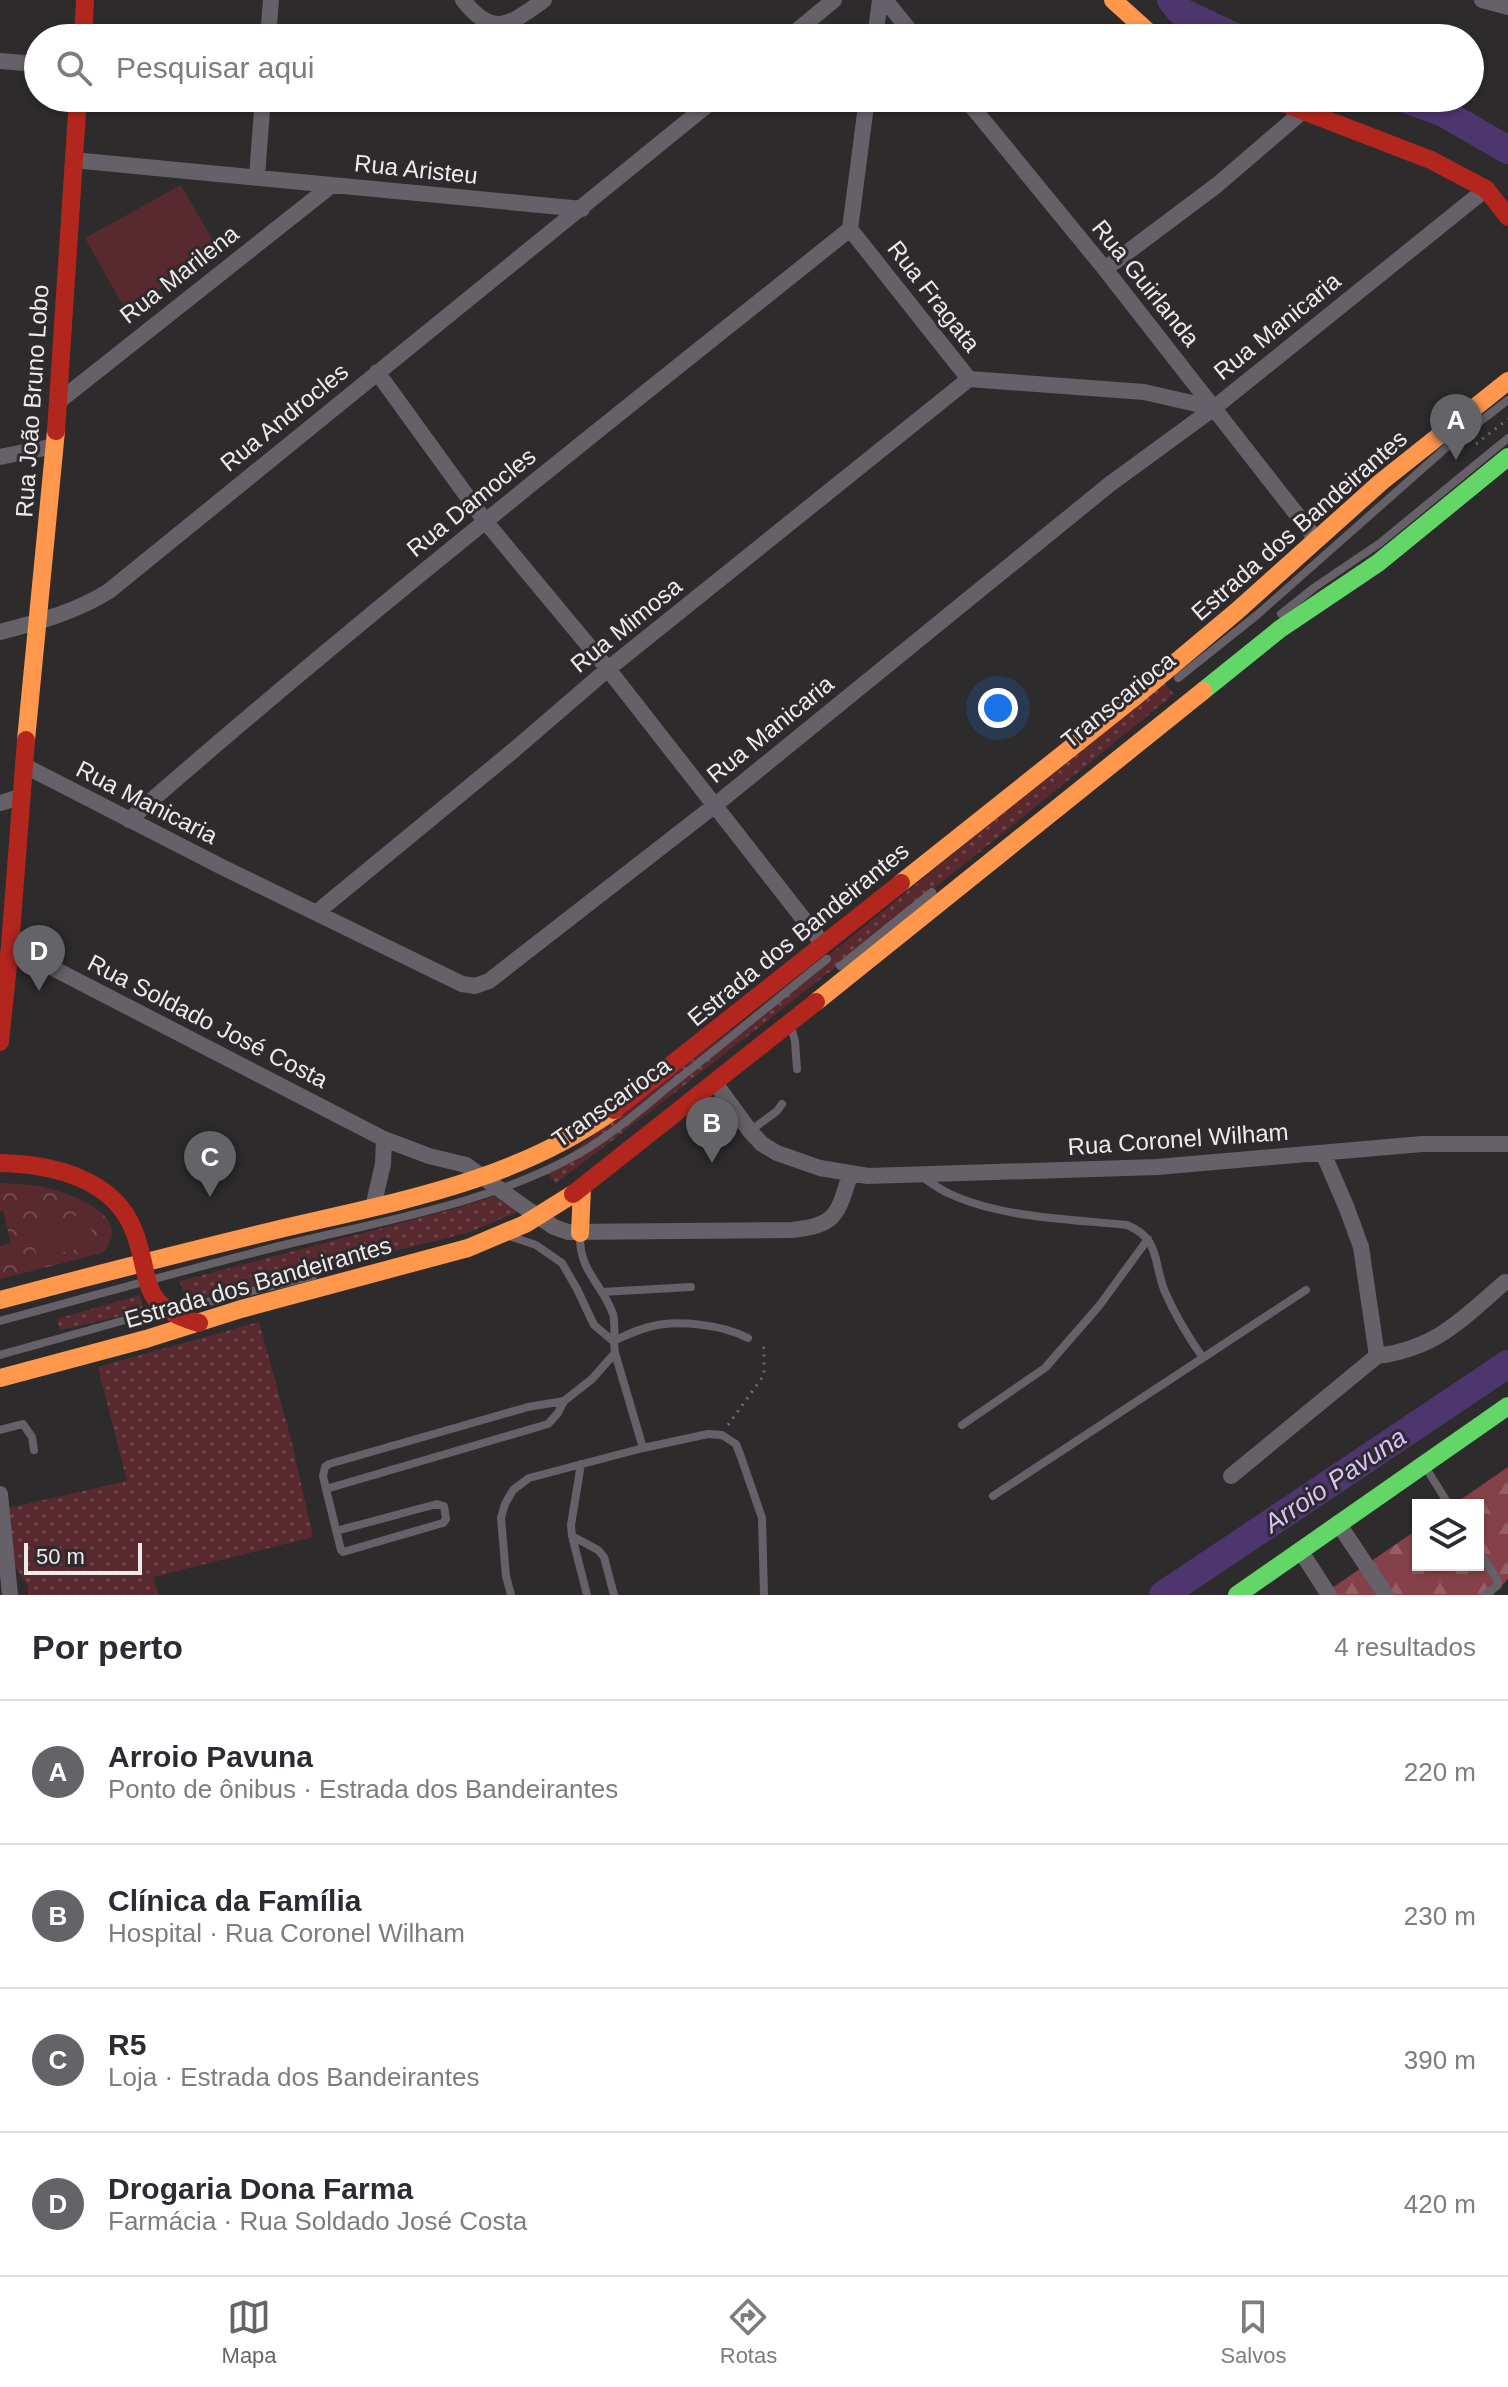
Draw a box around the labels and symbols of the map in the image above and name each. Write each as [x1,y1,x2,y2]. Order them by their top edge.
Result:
street label: Rua Aristeu [353,149,479,189]
street label: Rua Guirlanda [1087,214,1206,352]
street label: Rua Marilena [114,219,244,329]
street label: Rua Fragata [882,235,986,357]
street label: Rua Manicaria [1208,266,1346,385]
street label: Rua João Bruno Lobo [10,284,54,518]
street label: Rua Androcles [215,357,353,477]
pin: A [1430,394,1482,460]
street label: Estrada dos Bandeirantes [1186,424,1412,626]
street label: Rua Damocles [401,442,541,562]
street label: Rua Mimosa [565,572,687,678]
street label: Transcarioca [1056,646,1181,754]
street label: Rua Manicaria [701,669,839,788]
your location [978,688,1018,728]
street label: Rua Manicaria [72,755,223,849]
street label: Estrada dos Bandeirantes [682,837,914,1031]
pin: D [13,925,65,991]
street label: Rua Soldado José Costa [84,949,333,1094]
street label: Transcarioca [547,1051,676,1153]
pin: B [686,1097,738,1163]
street label: Rua Coronel Wilham [1067,1118,1289,1160]
pin: C [184,1131,236,1197]
street label: Estrada dos Bandeirantes [122,1231,394,1333]
water label: Arroio Pavuna [1257,1421,1412,1540]
scale bar [24,1539,142,1575]

